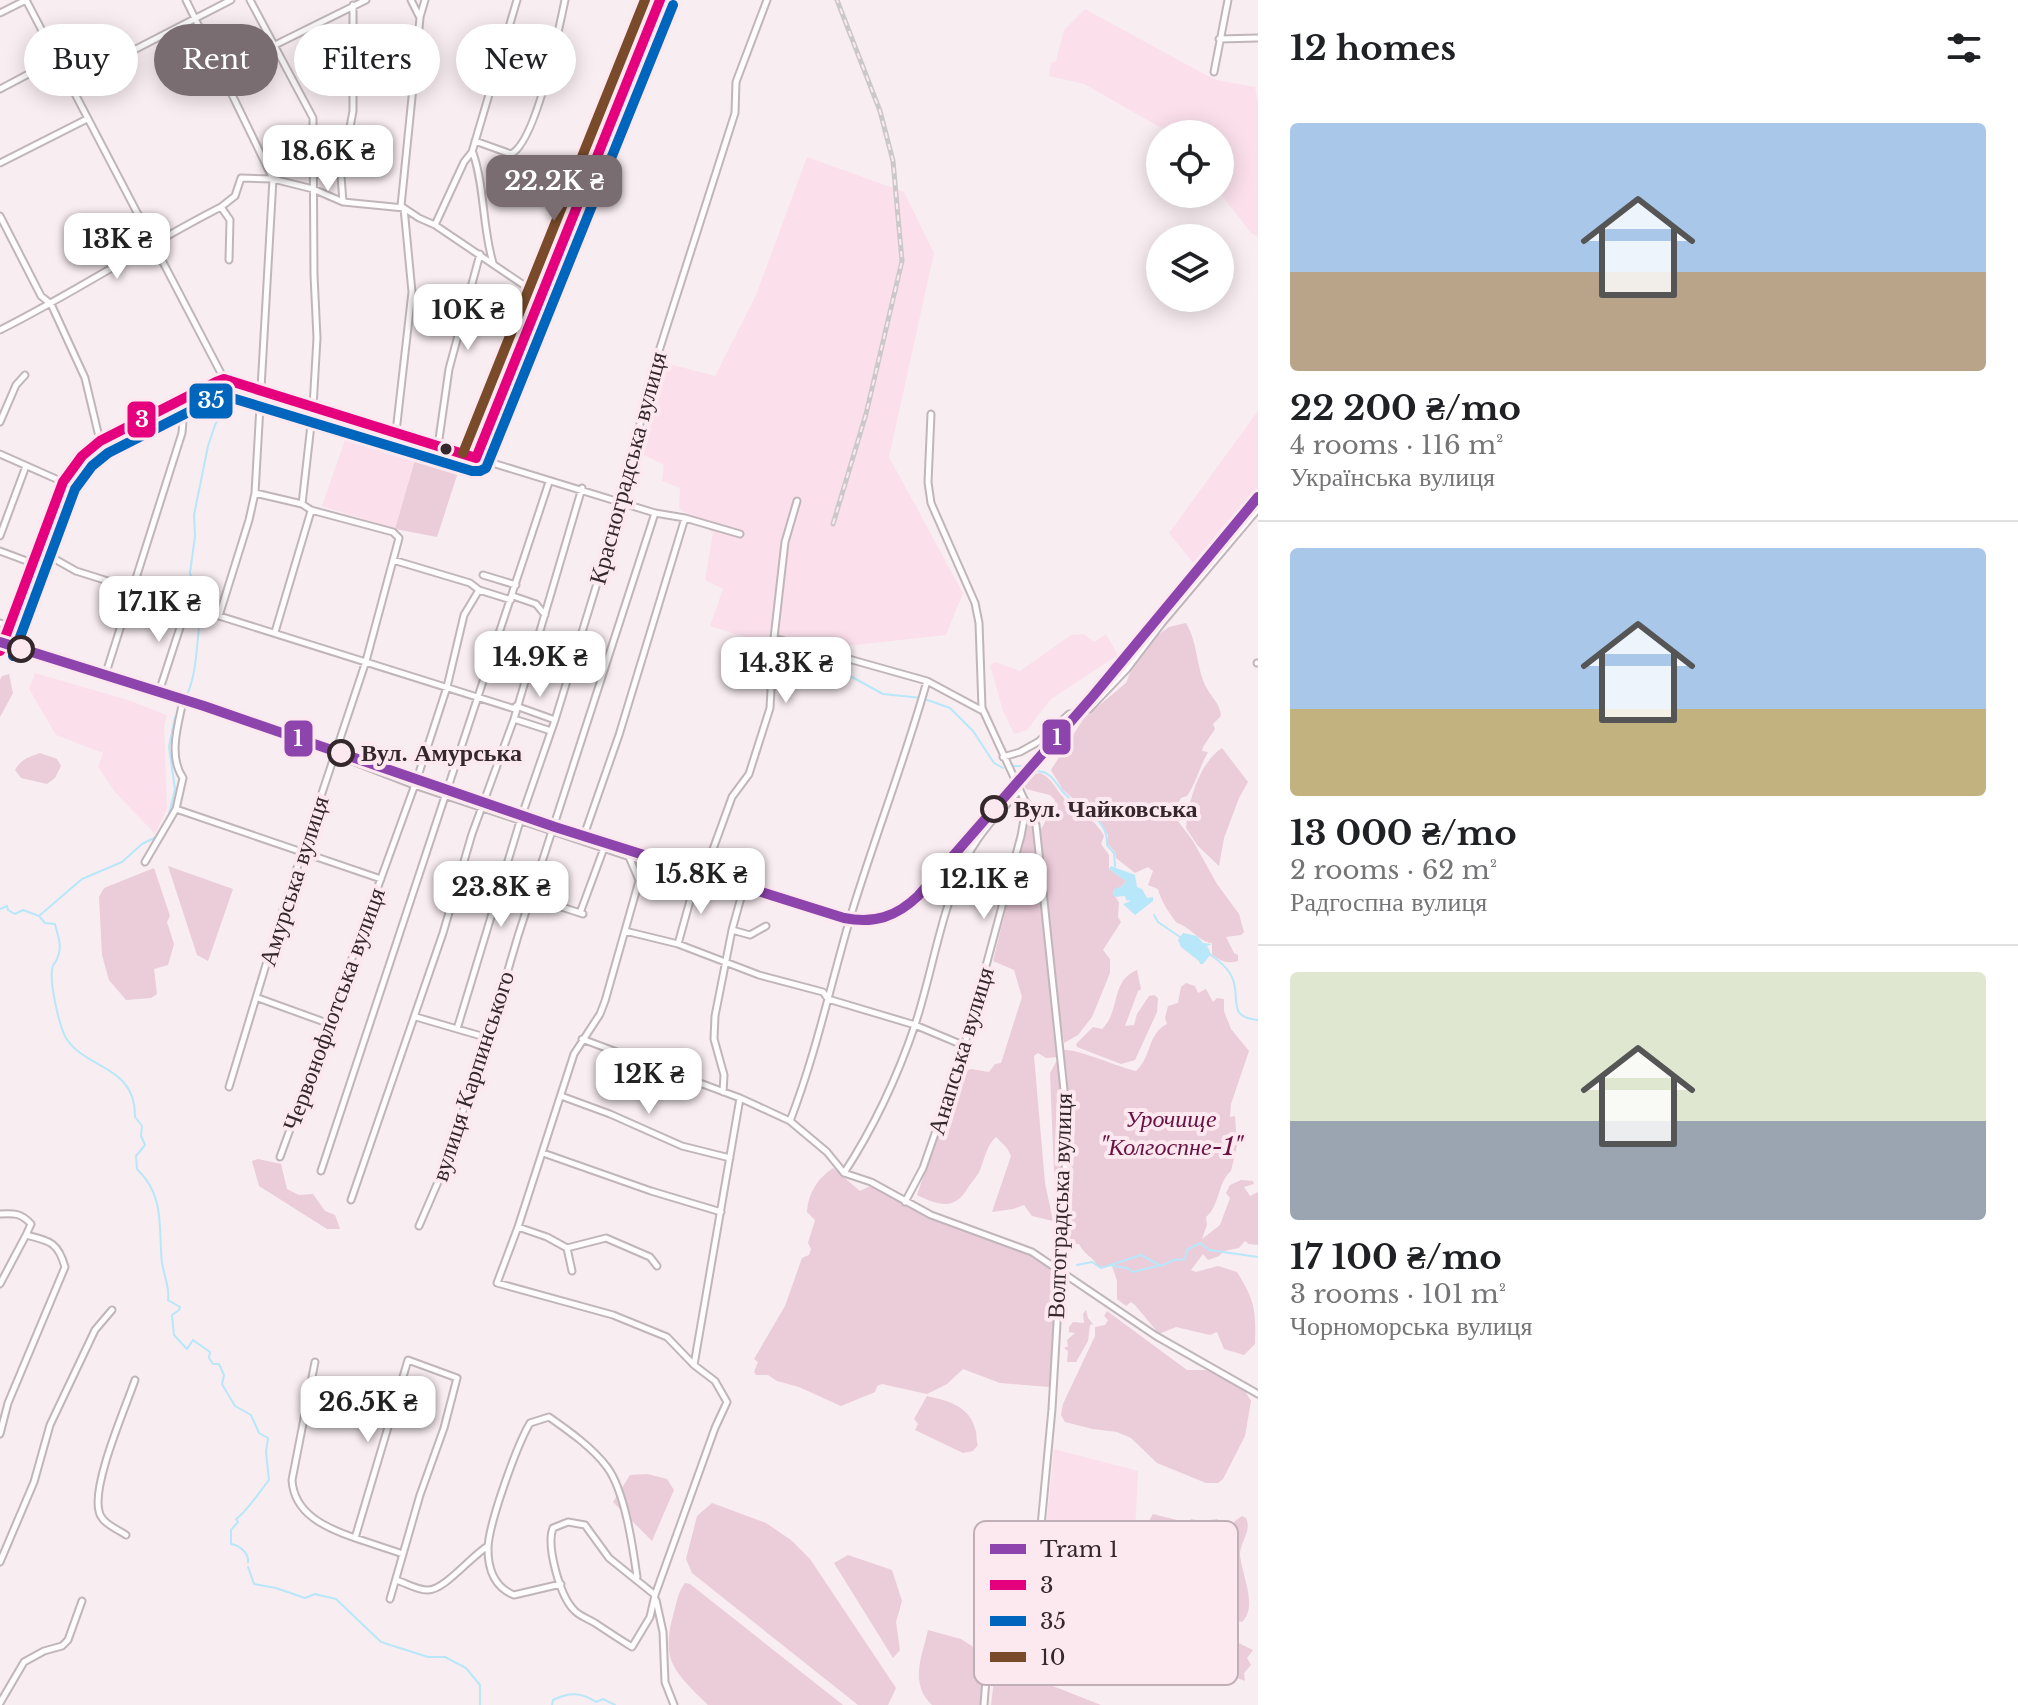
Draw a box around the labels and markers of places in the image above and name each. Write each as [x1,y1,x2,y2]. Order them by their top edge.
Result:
pin: 18.6K ₴ [254,125,402,193]
pin: 22.2K ₴ [480,155,628,223]
pin: 13K ₴ [61,213,173,281]
pin: 10K ₴ [412,284,524,352]
unlabelled marker [438,441,454,457]
pin: 17.1K ₴ [85,576,233,644]
pin: 14.9K ₴ [466,631,614,699]
unlabelled marker [8,636,34,662]
pin: 14.3K ₴ [712,637,860,705]
place label: Вул. Амурська [361,738,522,767]
marker: Вул. Амурська [328,740,354,766]
place label: Вул. Чайковська [1014,794,1198,823]
marker: Вул. Чайковська [981,796,1007,822]
pin: 15.8K ₴ [627,848,775,916]
pin: 12.1K ₴ [910,853,1058,921]
pin: 23.8K ₴ [427,861,575,929]
pin: 12K ₴ [593,1048,705,1116]
pin: 26.5K ₴ [294,1376,442,1444]

